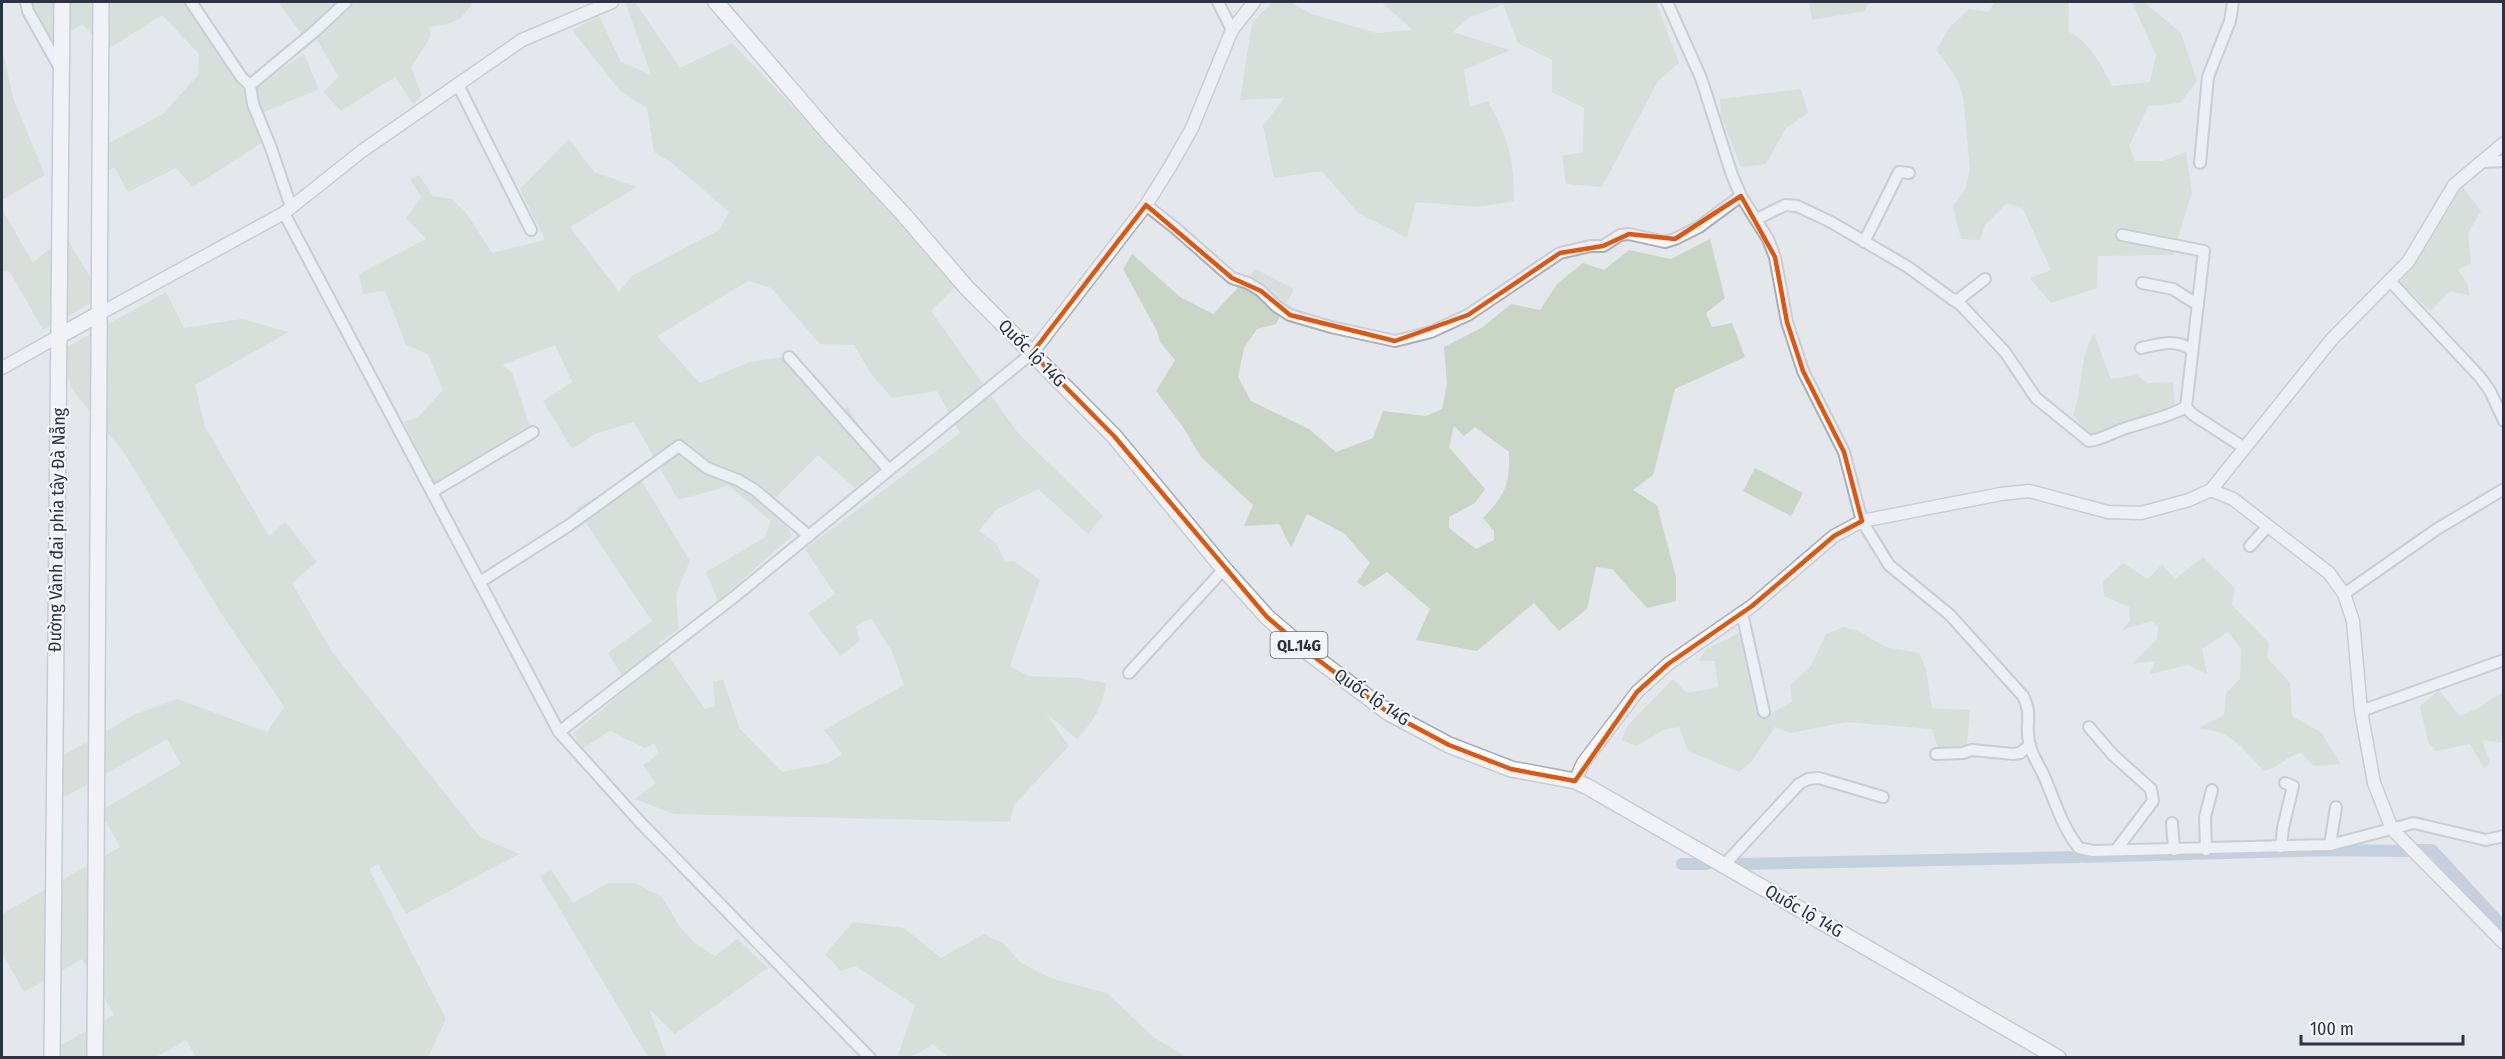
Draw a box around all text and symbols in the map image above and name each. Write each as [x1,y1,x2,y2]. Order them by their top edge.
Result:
street label: Quốc lộ 14G [994,315,1070,391]
street label: Đường Vành đai phía tây Đà Nẵng [44,407,70,652]
road number: QL.14G [1270,632,1328,658]
street label: Quốc lộ 14G [1330,664,1414,730]
street label: Quốc lộ 14G [1761,880,1847,942]
scale bar [2301,1008,2463,1046]
text: 100 m [2310,1018,2354,1040]

